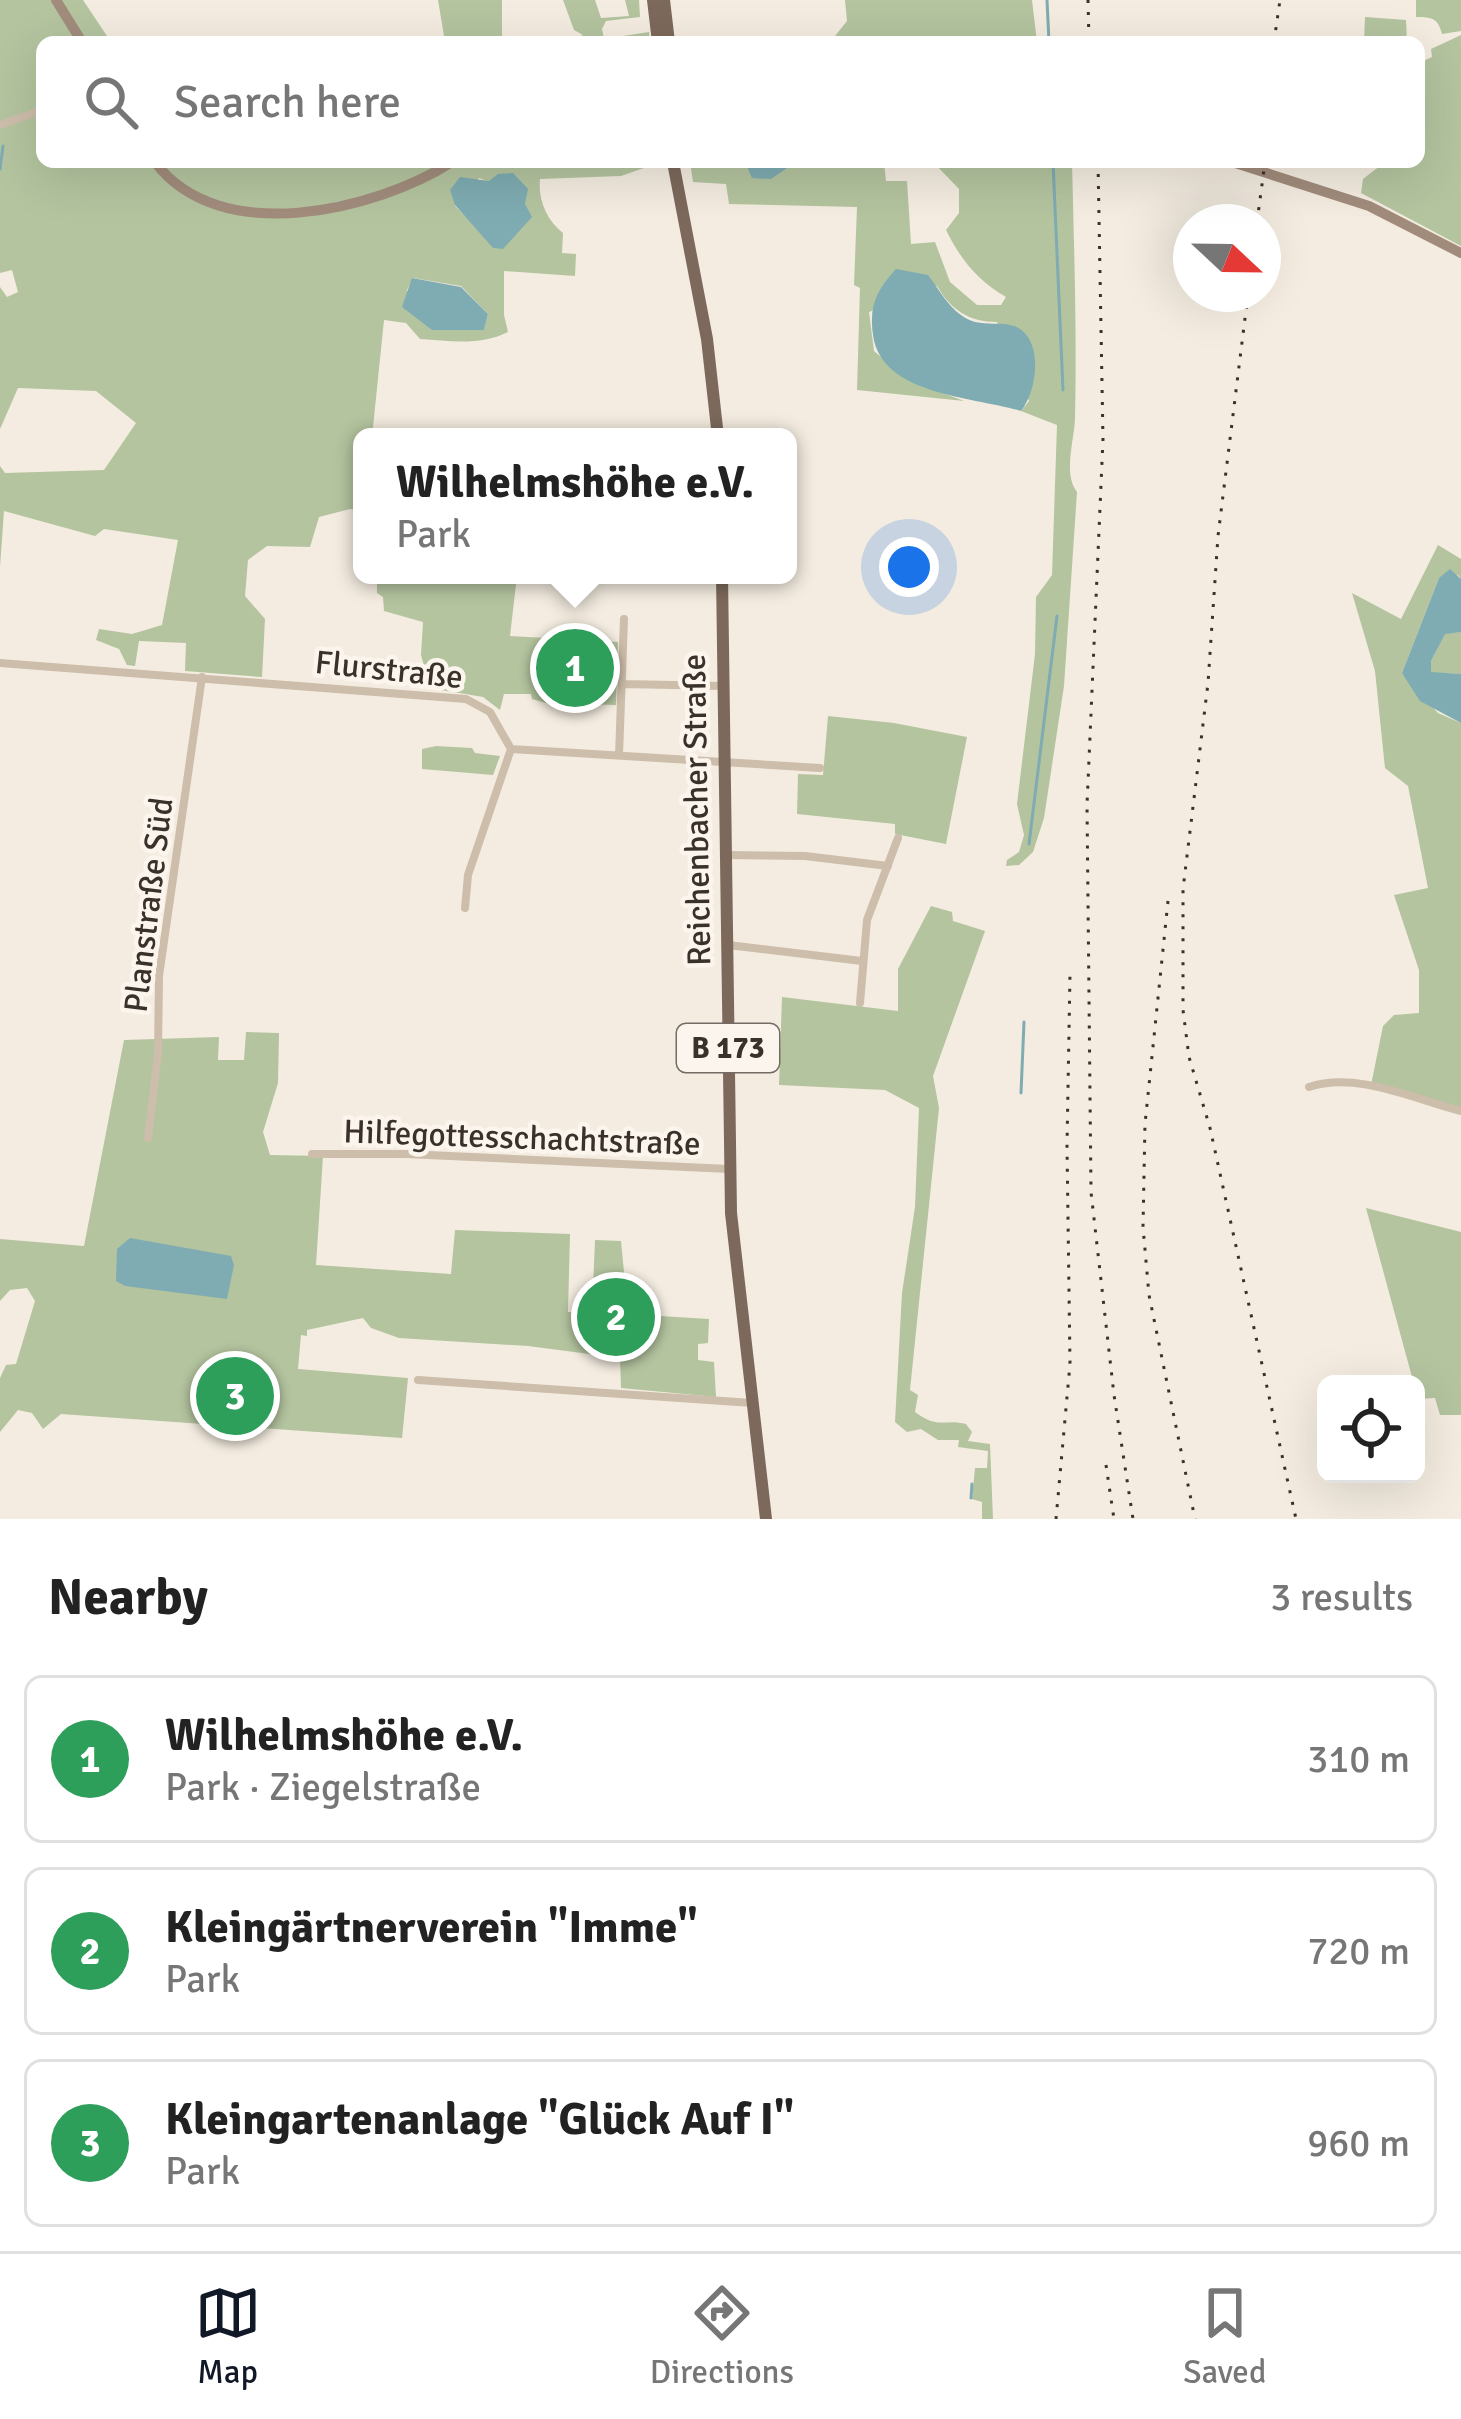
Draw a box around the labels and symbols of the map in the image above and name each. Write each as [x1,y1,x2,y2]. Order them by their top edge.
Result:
north arrow [1173,204,1281,312]
your location [879,537,939,597]
pin: 1 [536,623,614,713]
street label: Flurstraße [313,642,465,698]
street label: Reichenbacher Straße [674,654,720,966]
street label: Planstraße Süd [115,795,183,1015]
road number: B 173 [677,1024,779,1072]
street label: Hilfegottesschachtstraße [343,1111,701,1165]
pin: 2 [577,1272,655,1362]
pin: 3 [196,1351,274,1441]

